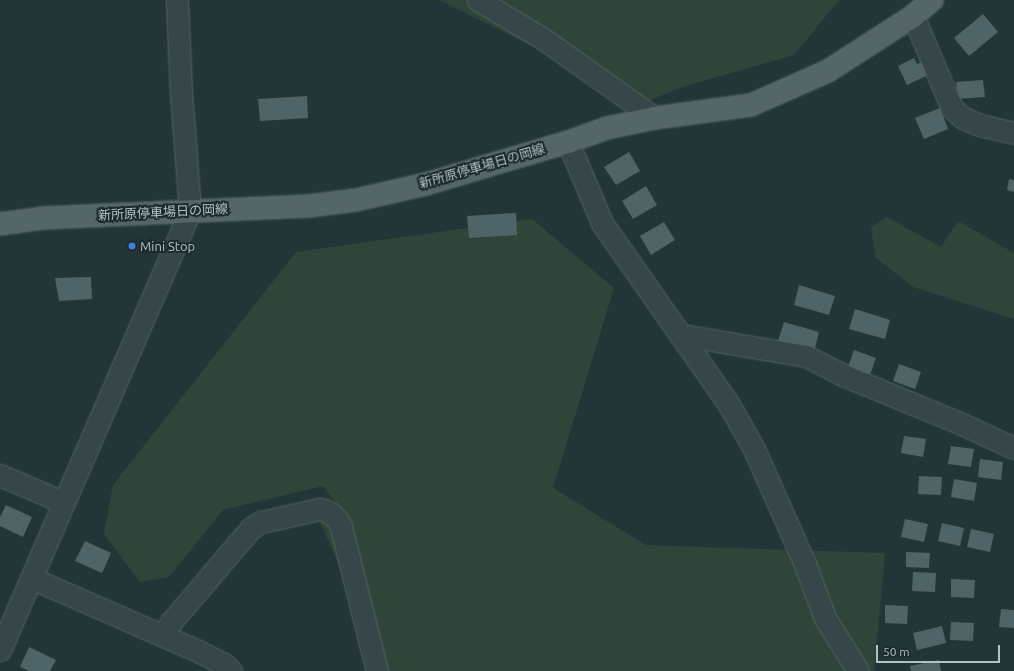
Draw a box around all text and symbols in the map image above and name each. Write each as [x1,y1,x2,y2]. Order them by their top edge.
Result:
street label: 新所原停車場日の岡線 [417,141,547,191]
street label: 新所原停車場日の岡線 [98,201,228,223]
place label: Mini Stop [140,238,195,254]
marker: Mini Stop [127,241,137,251]
scale bar [878,637,1002,663]
text: 50 m [883,645,910,658]

